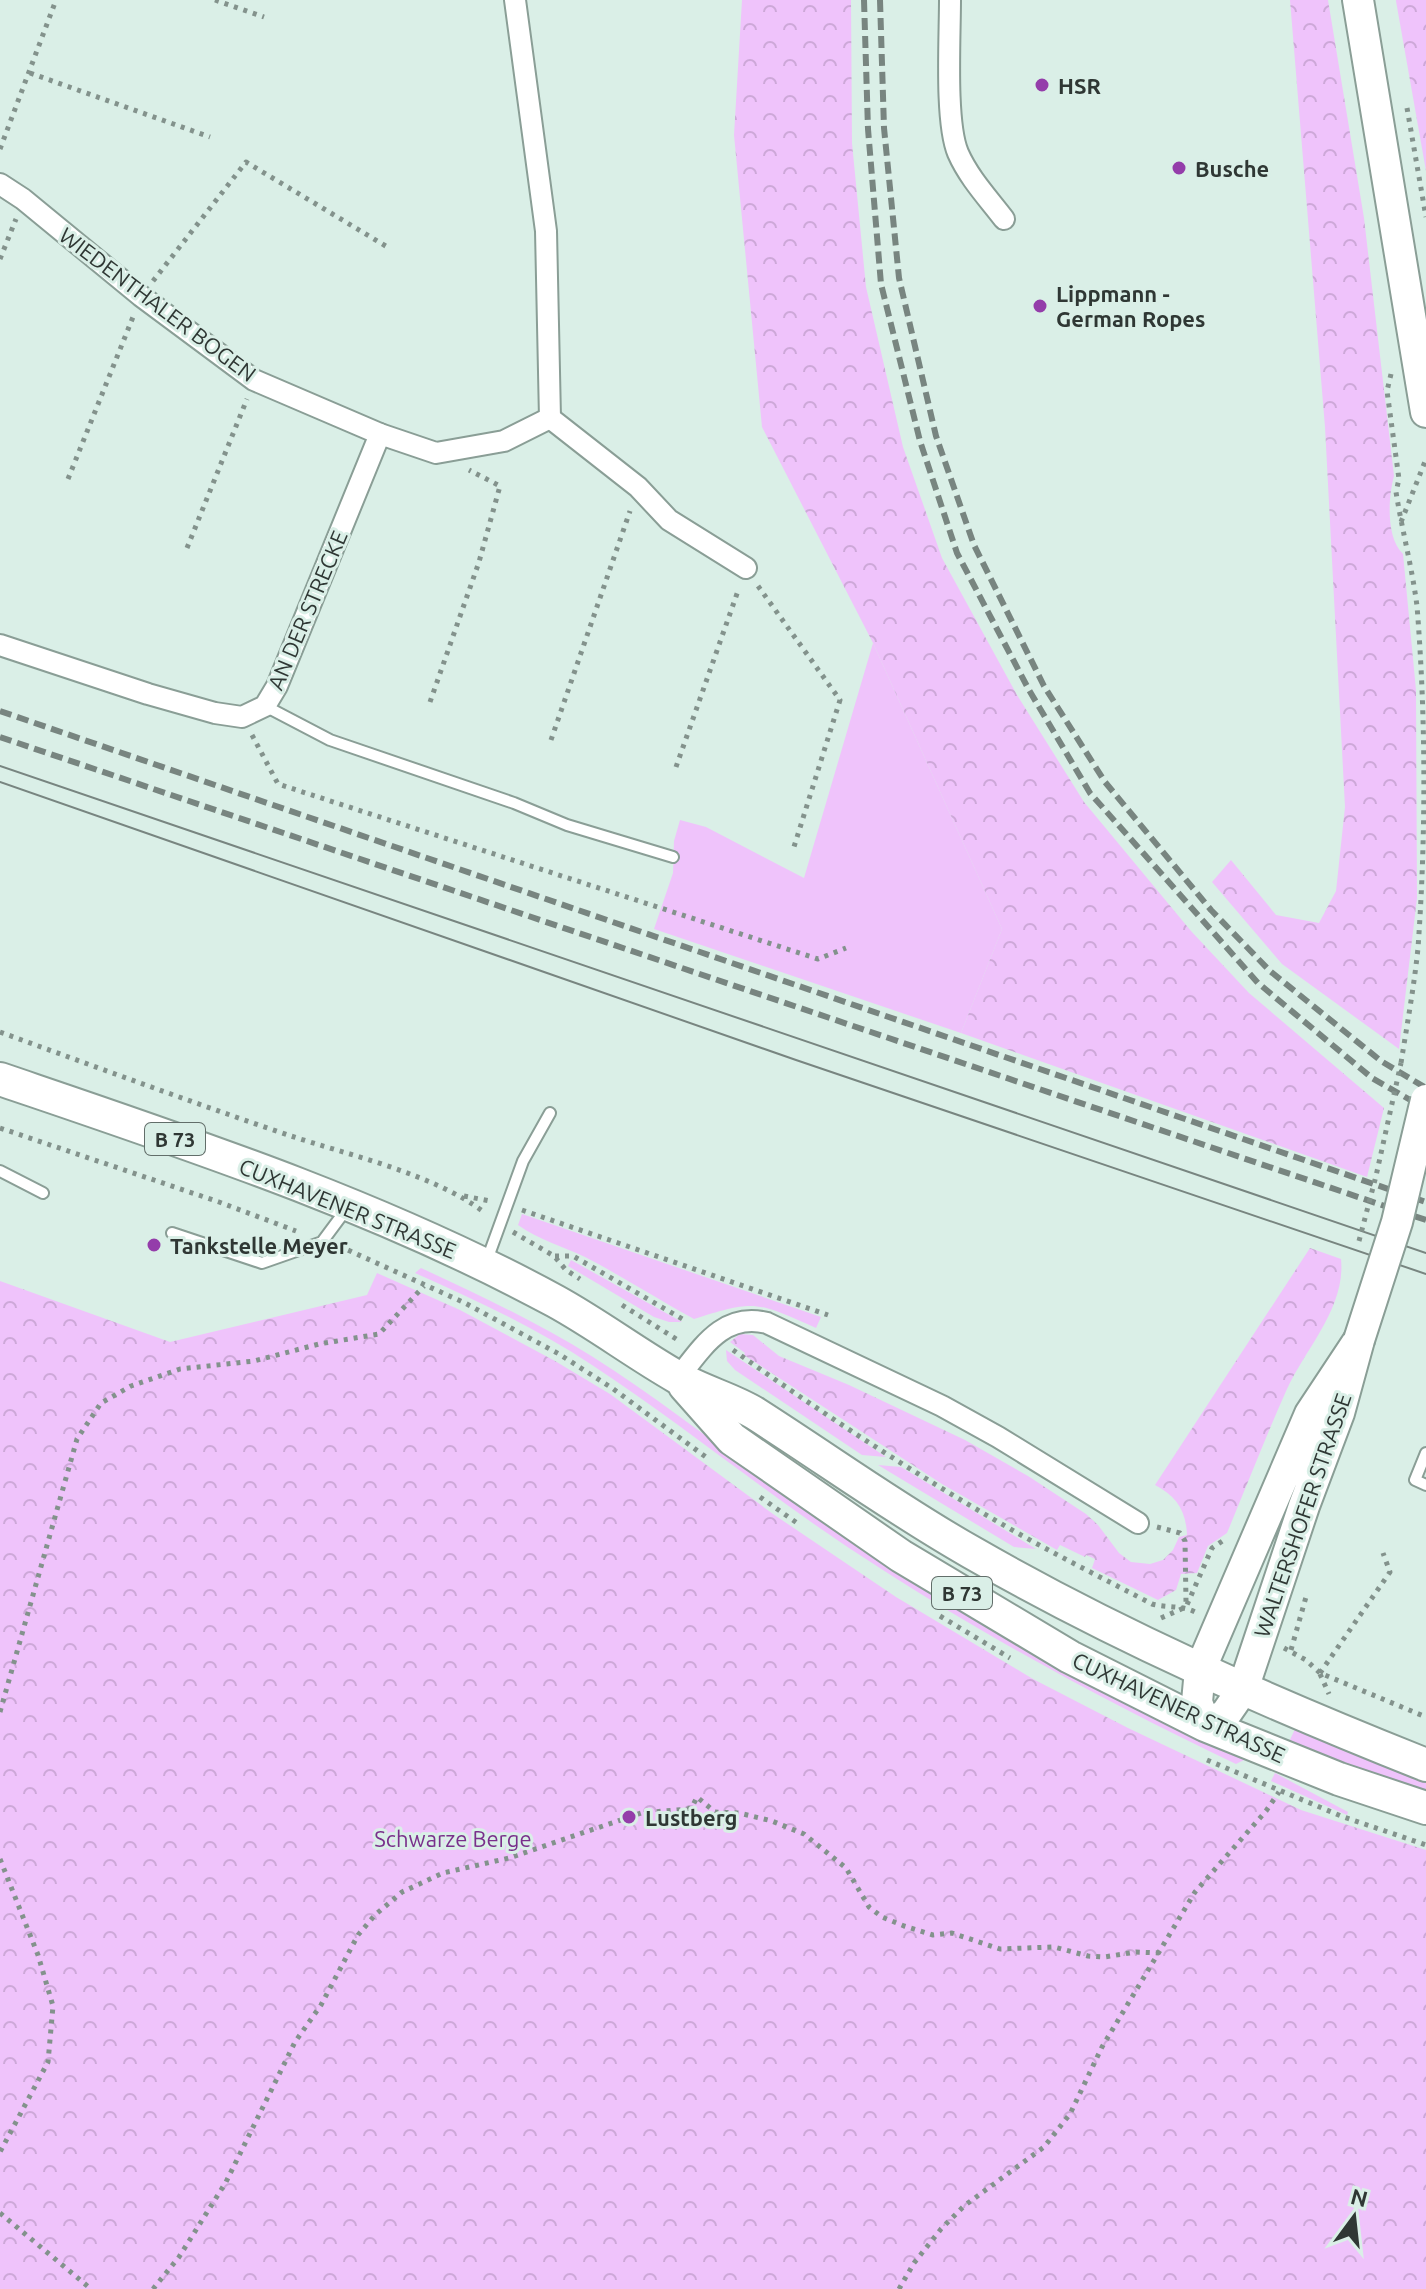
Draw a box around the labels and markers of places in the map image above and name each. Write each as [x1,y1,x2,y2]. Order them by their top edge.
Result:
place label: HSR [1058,73,1101,98]
marker: HSR [1033,76,1051,94]
place label: Busche [1195,156,1269,181]
marker: Busche [1170,159,1188,177]
place label: Lippmann - German Ropes [1056,281,1205,331]
marker: Lippmann - German Ropes [1031,297,1049,315]
place label: Tankstelle Meyer [170,1233,348,1258]
marker: Tankstelle Meyer [145,1236,163,1254]
place label: Lustberg [645,1805,738,1830]
marker: Lustberg [620,1808,638,1826]

